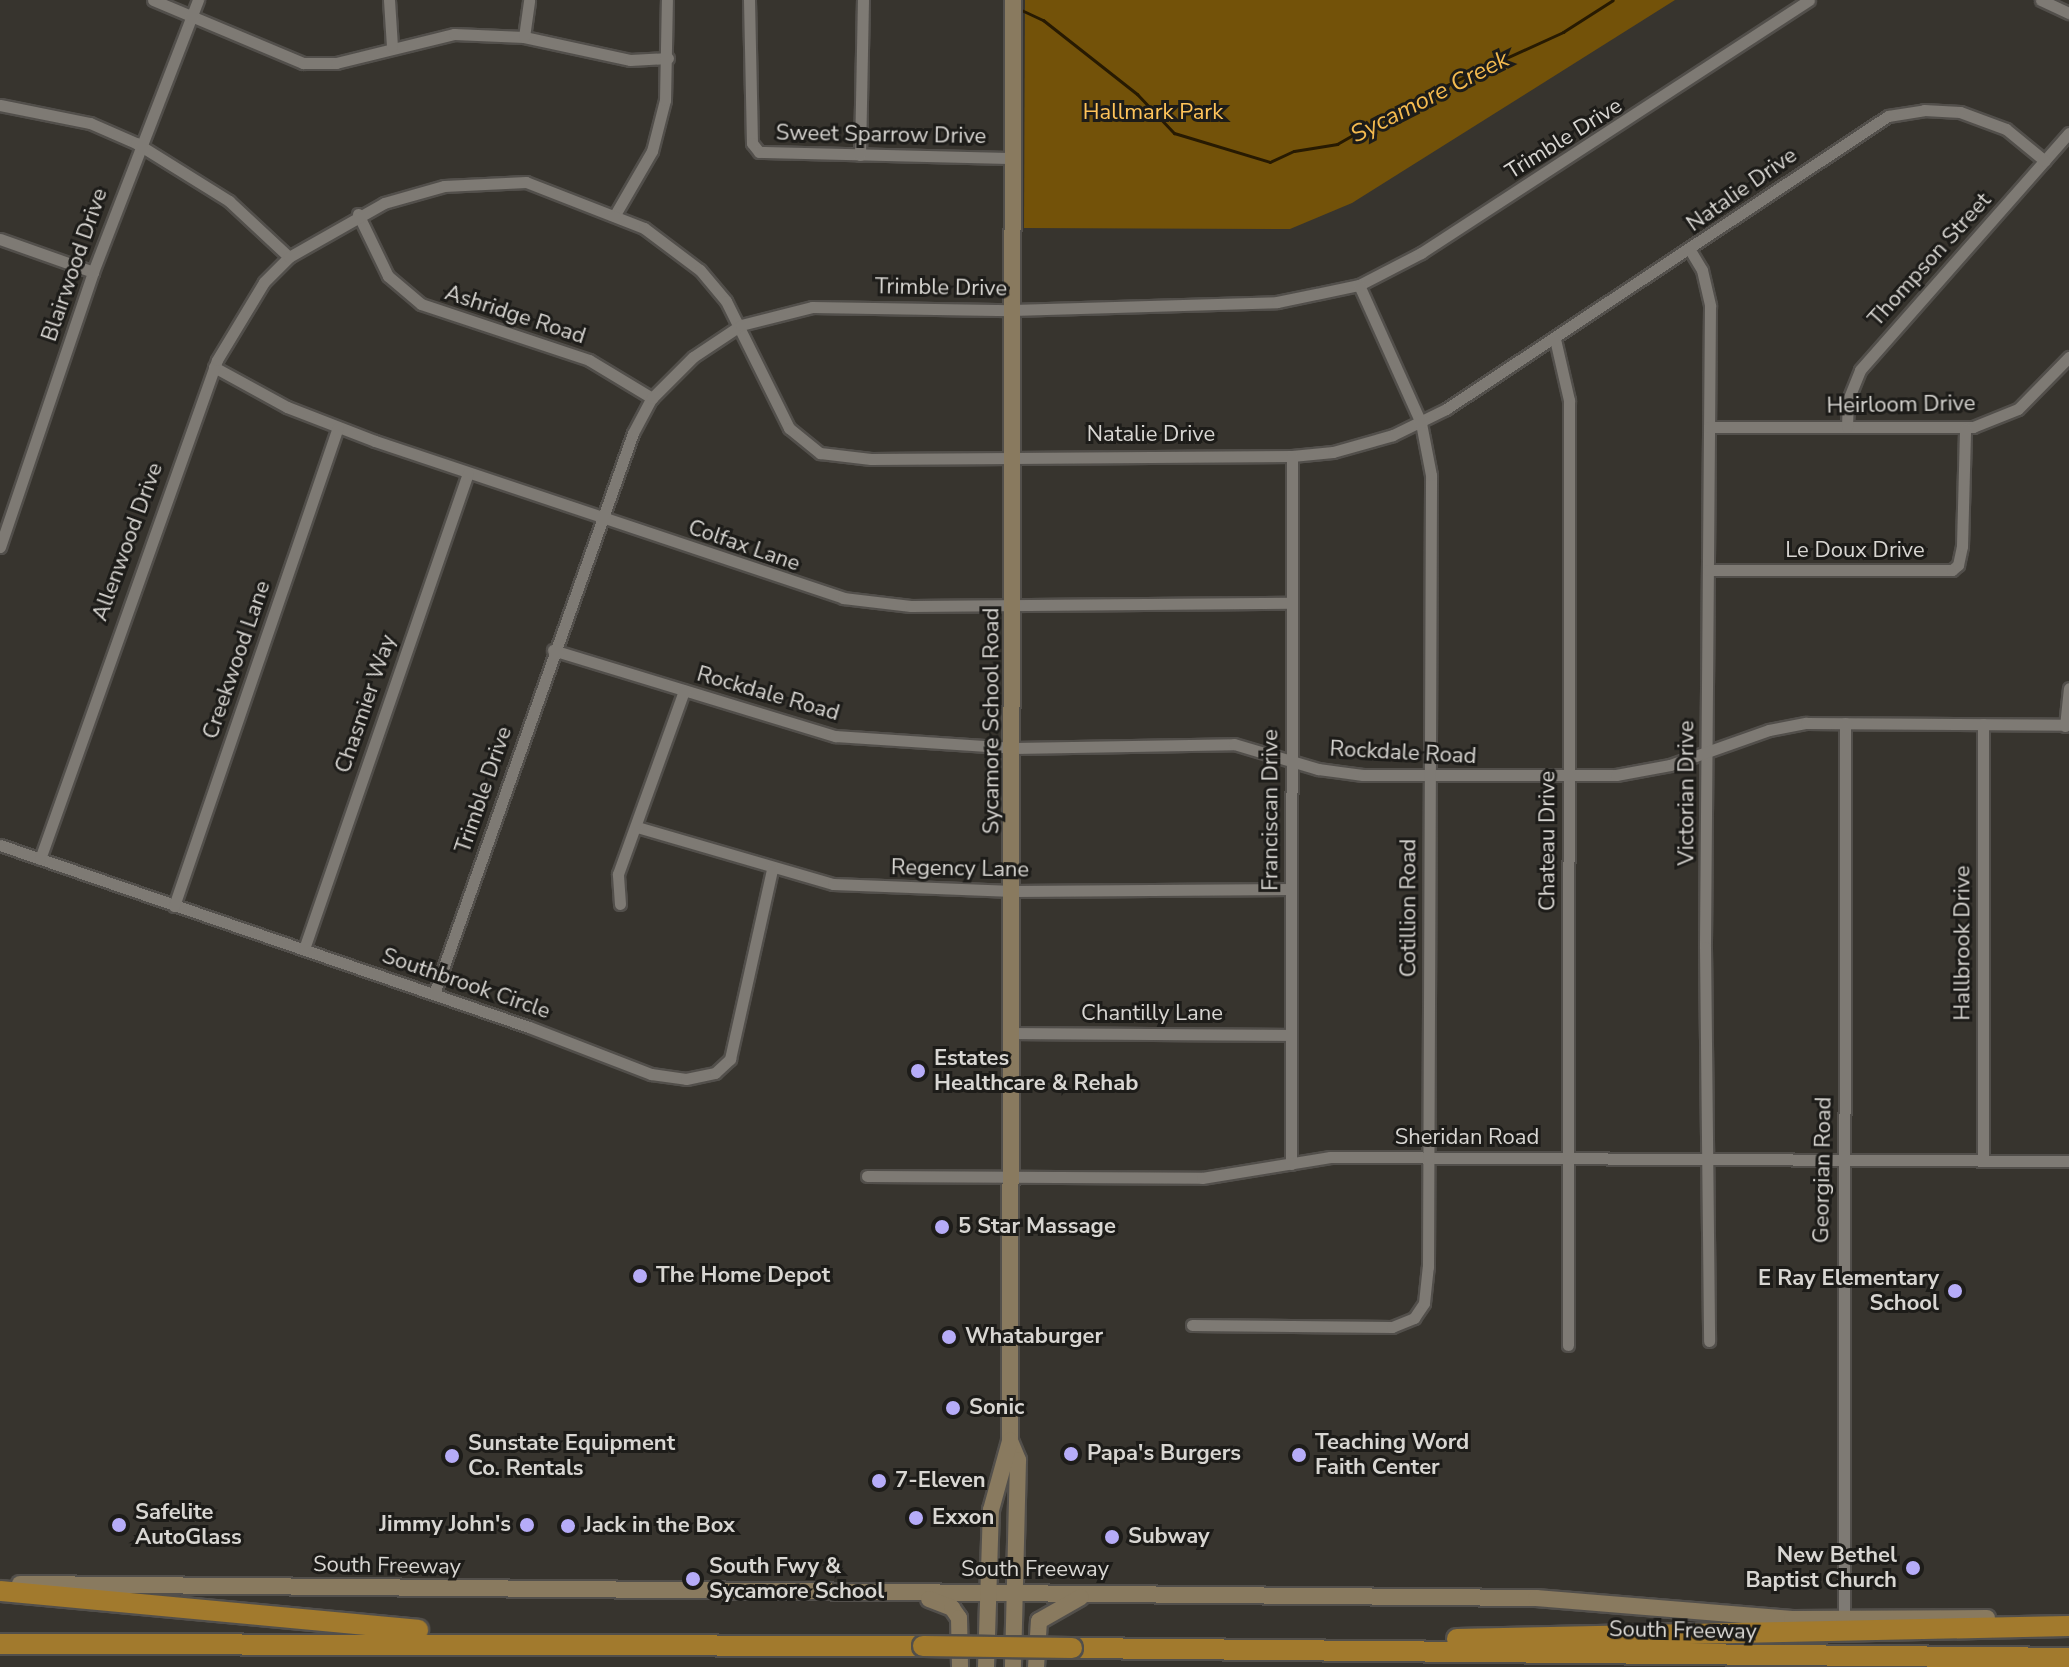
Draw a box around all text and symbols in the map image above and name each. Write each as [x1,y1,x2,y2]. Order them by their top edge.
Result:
water label: Sycamore Creek [1346,45,1514,149]
street label: Trimble Drive [1501,93,1627,185]
park label: Hallmark Park [1083,100,1223,126]
street label: Sweet Sparrow Drive [776,120,986,150]
street label: Natalie Drive [1682,142,1802,238]
street label: Blairwood Drive [36,185,114,345]
street label: Thompson Street [1863,188,1997,332]
street label: Trimble Drive [875,274,1007,302]
street label: Ashridge Road [441,280,589,350]
street label: Heirloom Drive [1826,391,1976,419]
street label: Natalie Drive [1087,422,1215,448]
street label: Allenwood Drive [87,459,169,625]
street label: Colfax Lane [685,515,803,577]
street label: Le Doux Drive [1785,538,1925,564]
street label: Creekwood Lane [198,577,276,743]
street label: Sycamore School Road [979,608,1005,834]
street label: Chasmier Way [330,631,402,777]
street label: Rockdale Road [694,661,842,727]
street label: Victorian Drive [1674,720,1700,866]
street label: Trimble Drive [450,723,518,857]
street label: Franciscan Drive [1258,729,1284,891]
street label: Rockdale Road [1329,736,1477,770]
street label: Chateau Drive [1535,771,1561,911]
street label: Cotillion Road [1396,839,1422,977]
street label: Regency Lane [891,855,1029,883]
street label: Hallbrook Drive [1950,865,1976,1021]
street label: Southbrook Circle [379,943,553,1025]
street label: Chantilly Lane [1081,1001,1223,1027]
place label: Estates Healthcare & Rehab [934,1045,1138,1096]
marker: Estates Healthcare & Rehab [909,1062,927,1080]
street label: Georgian Road [1809,1096,1837,1244]
street label: Sheridan Road [1395,1125,1539,1151]
place label: 5 Star Massage [958,1214,1116,1240]
marker: 5 Star Massage [933,1218,951,1236]
place label: The Home Depot [656,1263,830,1289]
place label: E Ray Elementary School [1758,1265,1939,1316]
marker: The Home Depot [631,1267,649,1285]
marker: E Ray Elementary School [1946,1282,1964,1300]
place label: Whataburger [965,1324,1103,1350]
marker: Whataburger [940,1328,958,1346]
place label: Sonic [969,1395,1024,1421]
marker: Sonic [944,1399,962,1417]
place label: Teaching Word Faith Center [1315,1429,1469,1480]
place label: Sunstate Equipment Co. Rentals [468,1430,675,1482]
place label: Papa's Burgers [1087,1441,1241,1467]
marker: Papa's Burgers [1062,1445,1080,1463]
marker: Teaching Word Faith Center [1290,1446,1308,1464]
marker: Sunstate Equipment Co. Rentals [443,1447,461,1465]
place label: 7-Eleven [895,1468,986,1494]
marker: 7-Eleven [870,1472,888,1490]
place label: Safelite AutoGlass [135,1499,242,1550]
place label: Exxon [932,1505,994,1531]
marker: Exxon [907,1509,925,1527]
place label: Jimmy John's [379,1512,511,1538]
place label: Jack in the Box [584,1513,735,1539]
marker: Safelite AutoGlass [110,1516,128,1534]
marker: Jimmy John's [518,1516,536,1534]
marker: Jack in the Box [559,1517,577,1535]
place label: Subway [1128,1524,1210,1550]
marker: Subway [1103,1528,1121,1546]
place label: New Bethel Baptist Church [1745,1542,1897,1594]
street label: South Freeway [313,1552,461,1580]
place label: South Fwy & Sycamore School [709,1553,884,1604]
street label: South Freeway [961,1557,1109,1583]
marker: New Bethel Baptist Church [1904,1559,1922,1577]
marker: South Fwy & Sycamore School [684,1570,702,1588]
street label: South Freeway [1609,1617,1757,1645]

